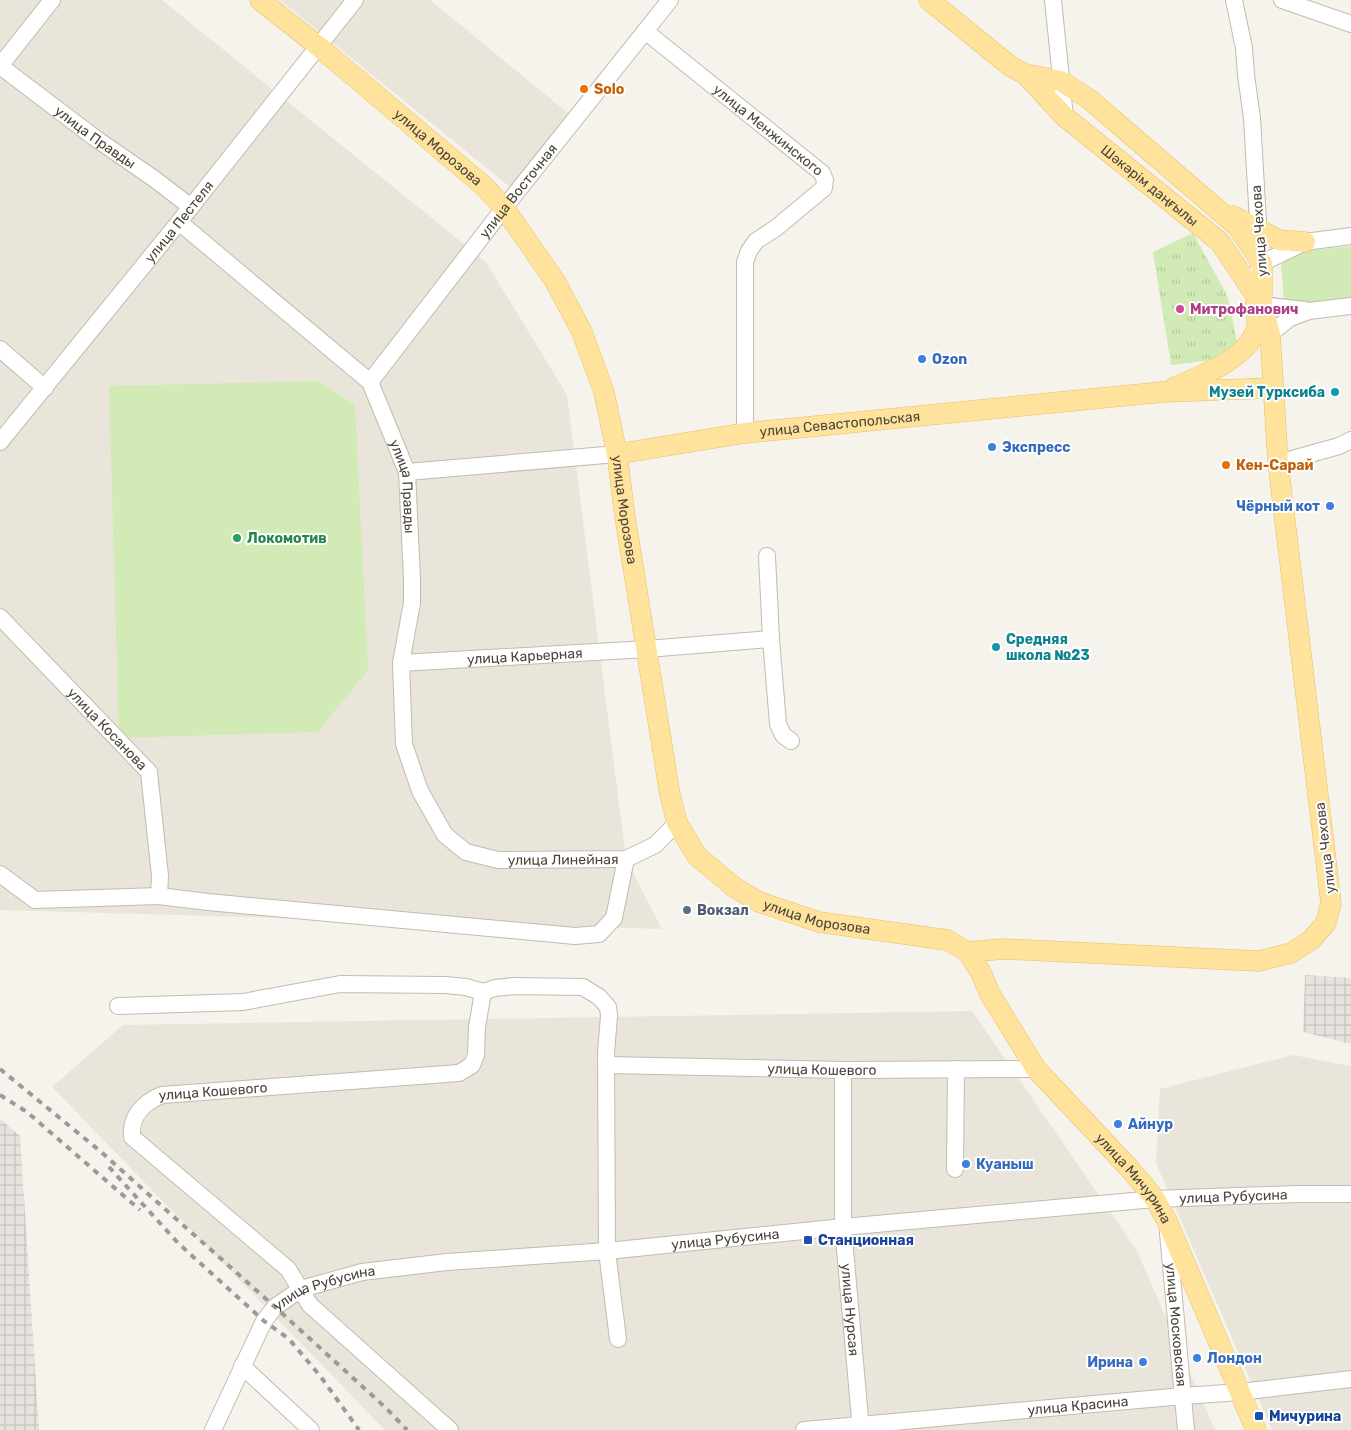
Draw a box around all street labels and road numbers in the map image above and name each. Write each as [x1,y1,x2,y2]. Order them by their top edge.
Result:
street label: улица Менжинского [709,81,826,180]
street label: улица Правды [51,103,139,173]
street label: улица Морозова [390,106,485,190]
street label: улица Восточная [476,140,561,242]
street label: Шәкәрім даңғылы [1097,141,1201,230]
street label: улица Пестеля [141,178,217,266]
street label: улица Чехова [1248,185,1271,277]
street label: улица Севастопольская [759,408,921,441]
street label: улица Правды [386,437,418,534]
street label: улица Морозова [608,454,641,565]
street label: улица Карьерная [466,645,583,668]
street label: улица Косанова [64,684,151,774]
street label: улица Чехова [1311,801,1340,895]
street label: улица Линейная [508,851,619,869]
street label: улица Морозова [761,896,872,938]
street label: улица Кошевого [767,1060,877,1079]
street label: улица Кошевого [158,1079,268,1104]
street label: улица Мичурина [1092,1130,1175,1227]
street label: улица Рубусина [1179,1186,1288,1207]
street label: улица Рубусина [671,1226,780,1253]
street label: улица Московская [1162,1262,1190,1387]
street label: улица Рубусина [270,1263,376,1315]
street label: улица Нурсая [837,1263,862,1357]
street label: улица Красина [1027,1393,1129,1419]

